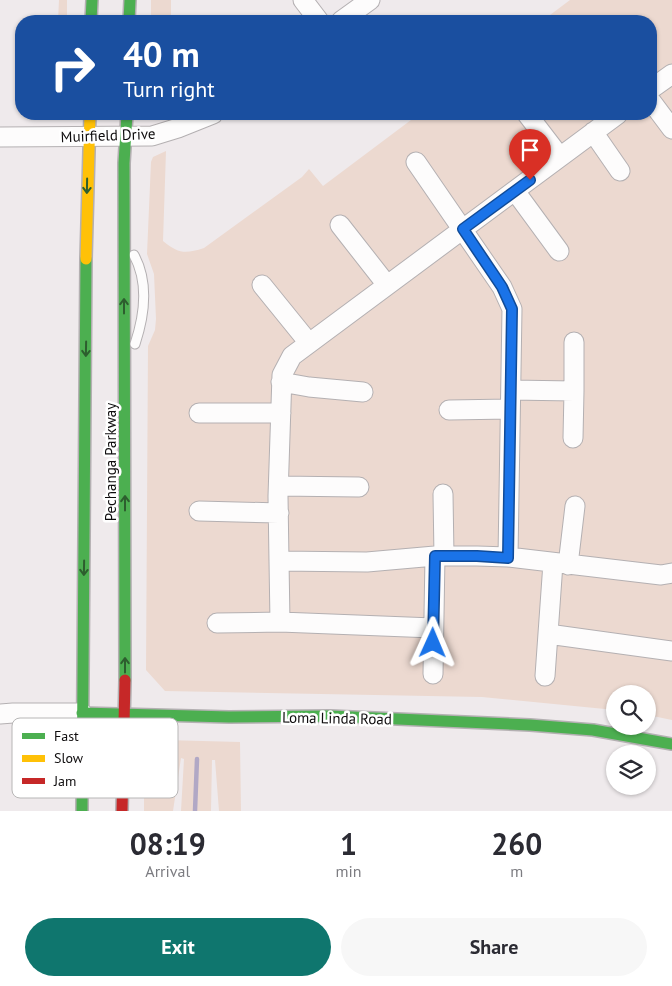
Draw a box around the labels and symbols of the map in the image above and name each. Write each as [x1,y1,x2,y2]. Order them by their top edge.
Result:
street label: Muirfield Drive [60,124,156,146]
pin [509,129,551,180]
one-way arrow [82,178,92,194]
one-way arrow [119,298,129,314]
one-way arrow [81,340,90,356]
street label: Pechanga Parkway [101,403,120,521]
one-way arrow [120,495,130,512]
one-way arrow [79,560,88,576]
position arrow [406,616,458,668]
one-way arrow [120,658,130,674]
street label: Loma Linda Road [282,708,392,728]
legend [12,718,178,798]
text: Fast [54,727,79,745]
text: Slow [54,749,84,767]
text: Jam [53,772,76,790]

